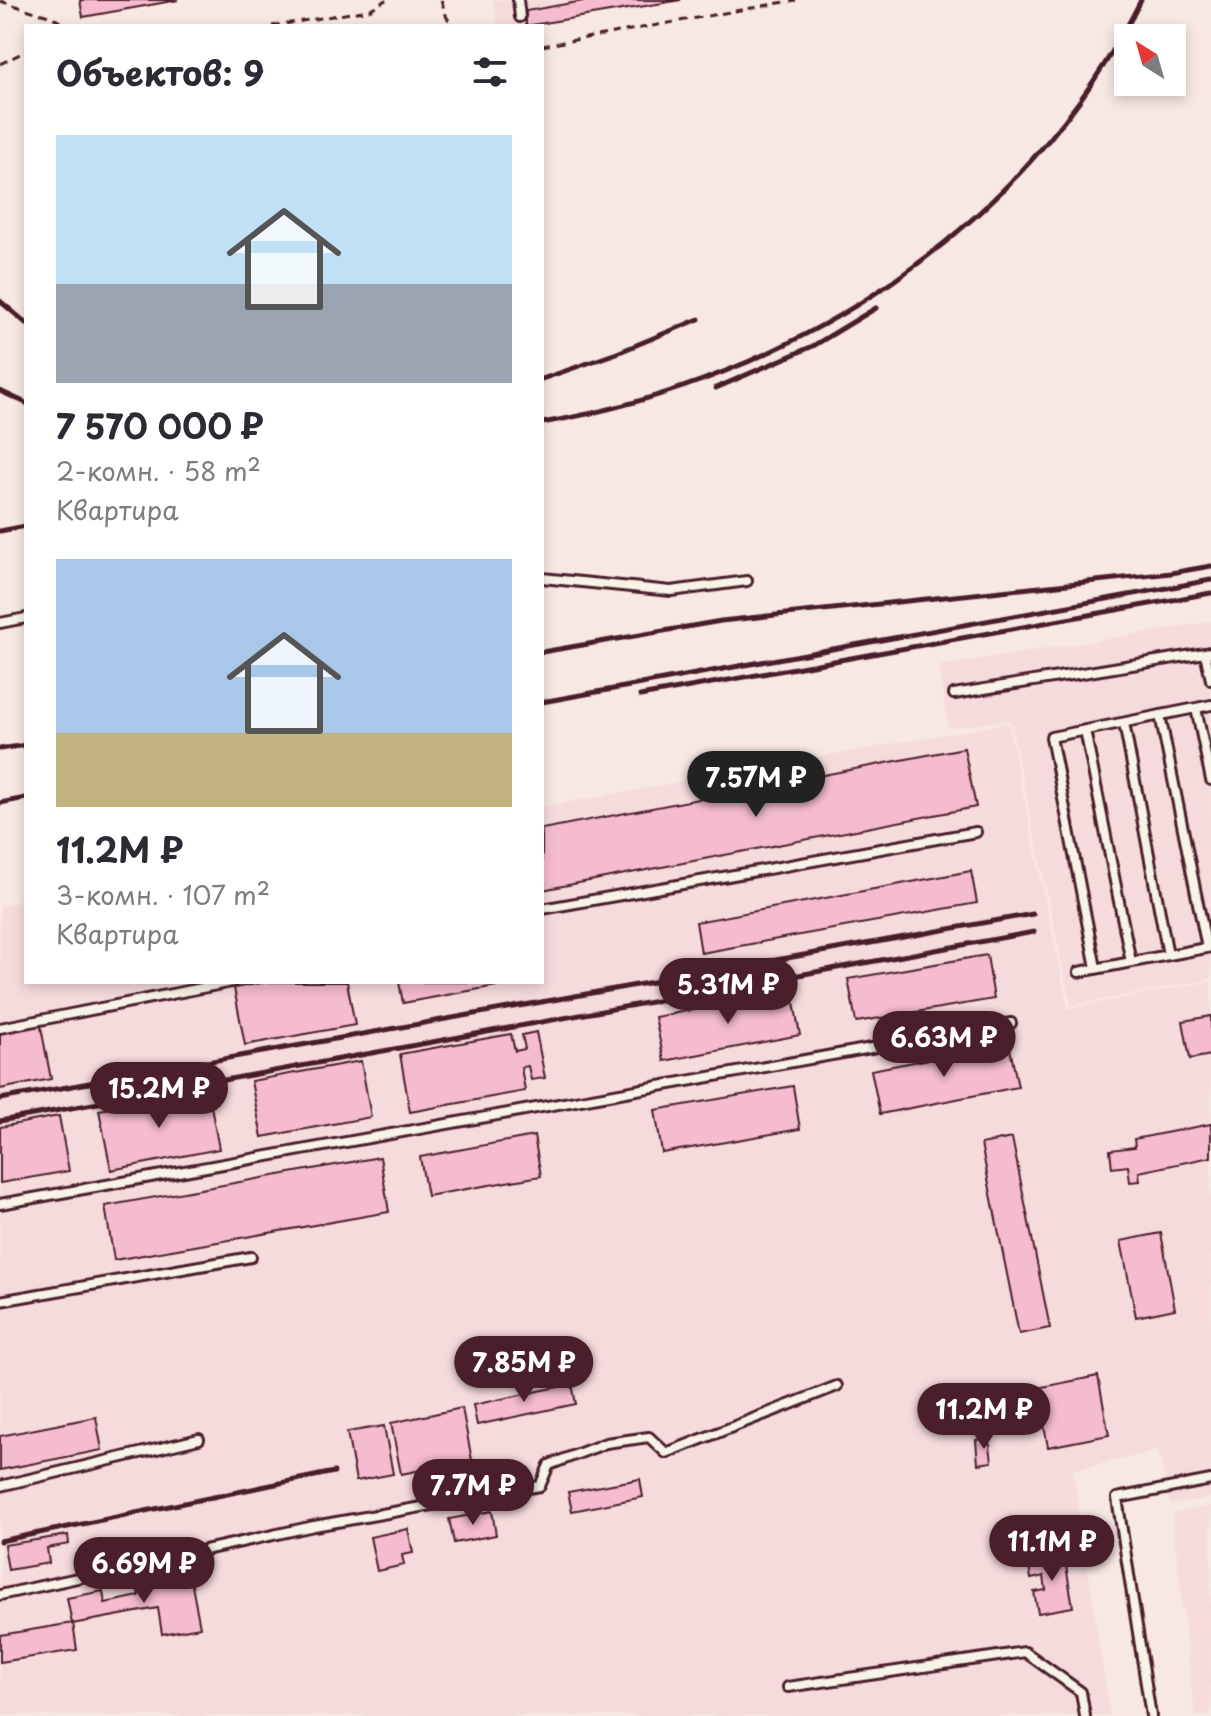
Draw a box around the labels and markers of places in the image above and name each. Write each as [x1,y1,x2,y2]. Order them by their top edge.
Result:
pin: 7.57M ₽ [682,751,830,819]
pin: 5.31M ₽ [654,958,802,1026]
pin: 6.63M ₽ [870,1011,1018,1079]
pin: 15.2M ₽ [85,1062,233,1130]
pin: 7.85M ₽ [450,1336,598,1404]
pin: 11.2M ₽ [910,1383,1058,1451]
pin: 7.7M ₽ [408,1459,538,1527]
pin: 11.1M ₽ [978,1515,1126,1583]
pin: 6.69M ₽ [70,1537,218,1605]

